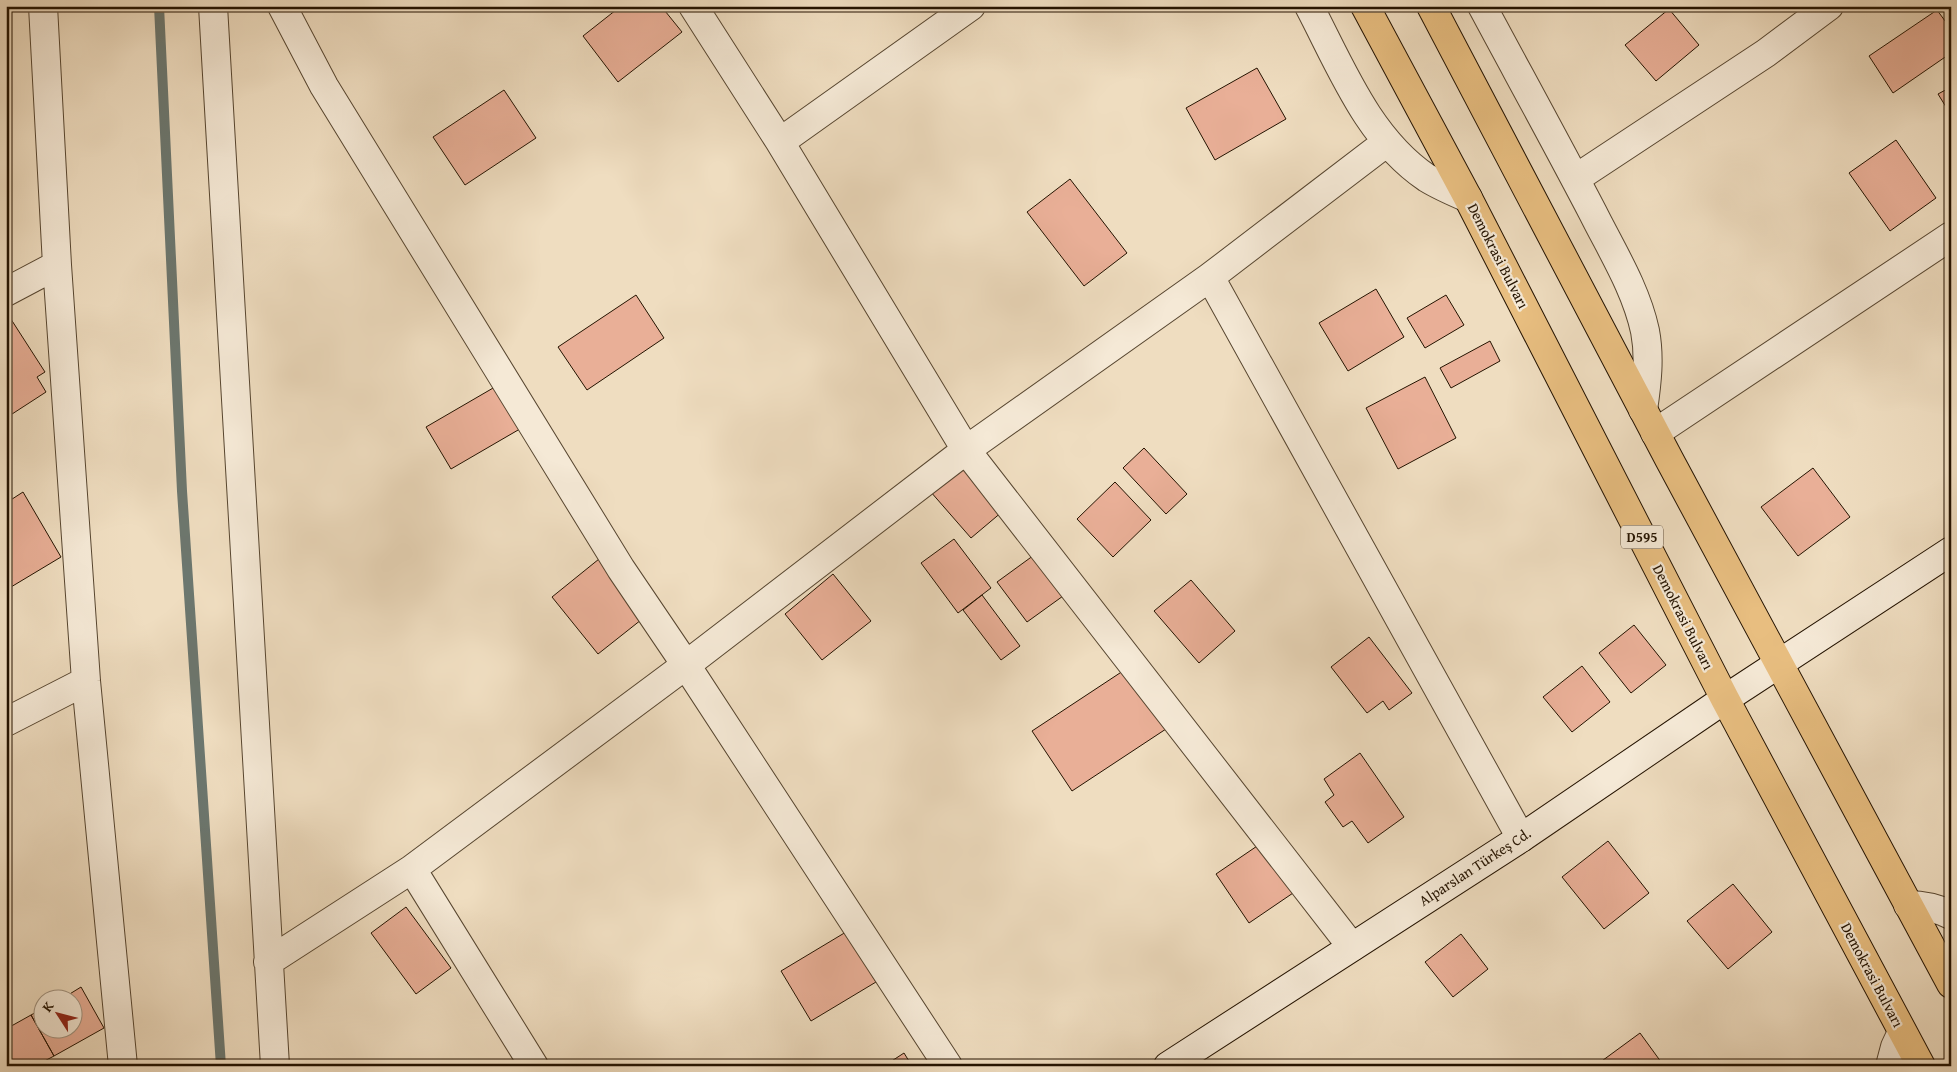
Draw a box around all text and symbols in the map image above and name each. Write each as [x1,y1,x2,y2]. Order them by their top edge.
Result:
street label: Demokrasi Bulvarı [1463,199,1534,312]
road number: D595 [1621,526,1663,548]
street label: Demokrasi Bulvarı [1648,560,1719,673]
street label: Alparslan Türkeş Cd. [1415,822,1535,911]
street label: Demokrasi Bulvarı [1836,919,1909,1031]
north arrow [32,990,82,1040]
text: K [37,997,58,1016]

